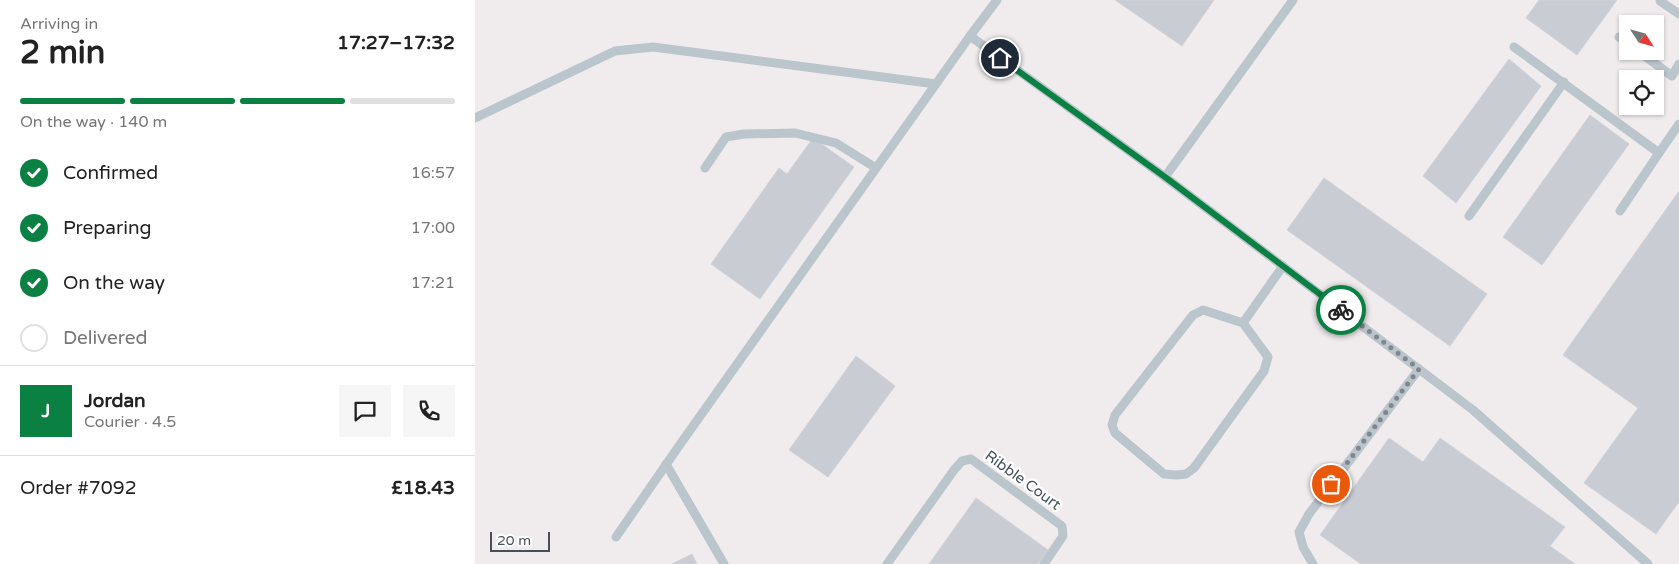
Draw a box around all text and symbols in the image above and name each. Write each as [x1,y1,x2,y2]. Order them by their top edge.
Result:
text: Arriving in [20,14,98,34]
north arrow [1619,15,1664,60]
map controls [1619,15,1664,115]
text: 17:27–17:32 [337,32,455,54]
text: 2 min [20,34,105,72]
pin [979,37,1021,79]
icon: home [986,44,1014,72]
button: locate [1619,70,1664,115]
text: On the way · 140 m [20,112,167,132]
icon: check [20,159,48,187]
text: Confirmed [63,162,158,184]
text: 16:57 [411,163,455,183]
icon: check [20,214,48,242]
text: Preparing [63,217,152,239]
text: 17:00 [411,218,455,238]
icon: check [20,269,48,297]
text: On the way [63,272,165,294]
text: 17:21 [411,273,455,293]
courier [1316,285,1366,335]
icon: bike [1327,296,1355,324]
text: Delivered [63,327,148,349]
button: chat [339,385,391,437]
button: phone [403,385,455,437]
text: Jordan [84,390,146,412]
text: J [42,400,50,422]
text: Courier · 4.5 [84,412,176,432]
street label: Ribble Court [982,446,1065,514]
pin [1310,463,1352,505]
icon: bag [1317,470,1345,498]
text: Order #7092 [20,477,137,499]
text: £18.43 [391,477,455,499]
scale bar [490,529,550,552]
text: 20 m [497,532,531,549]

